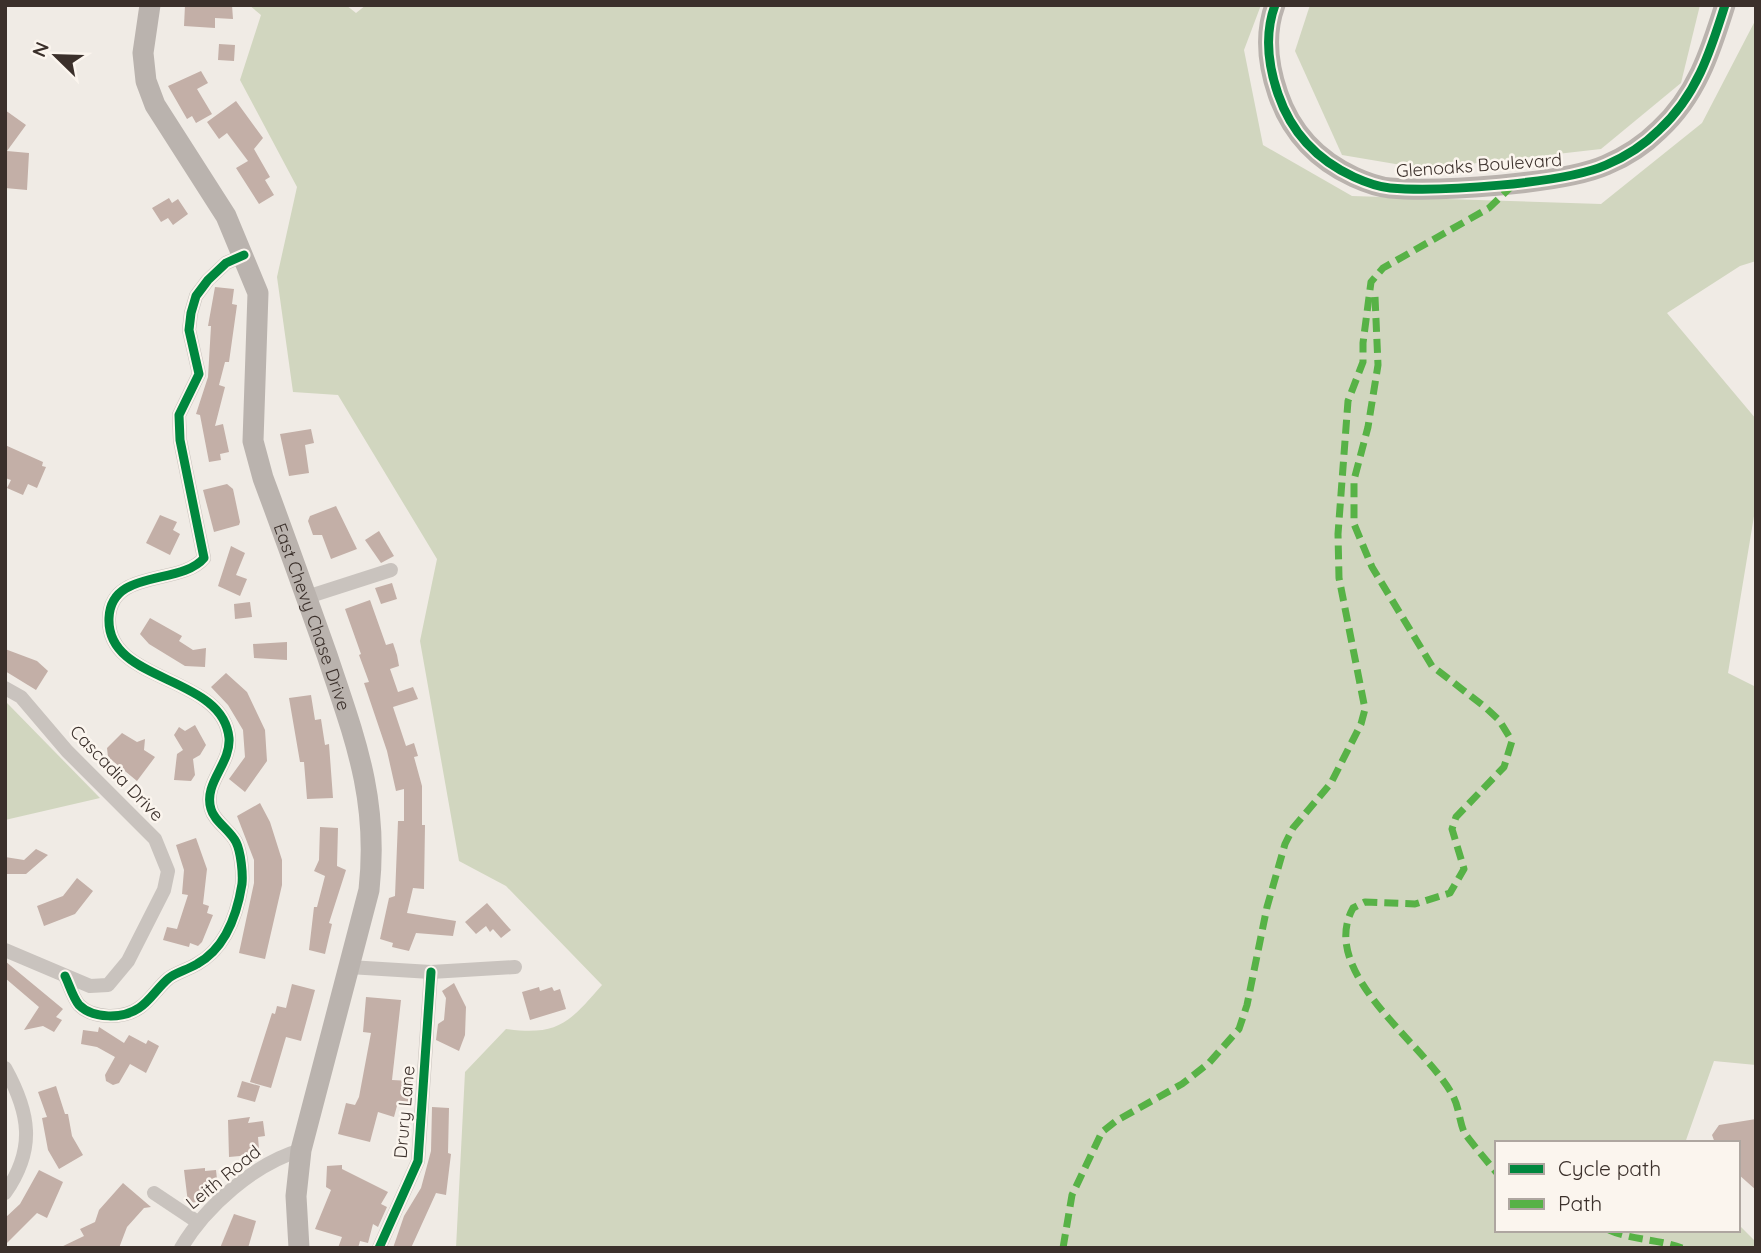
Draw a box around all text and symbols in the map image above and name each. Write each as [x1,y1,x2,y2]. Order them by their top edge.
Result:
north arrow [21,21,91,91]
text: N [27,38,54,60]
street label: Glenoaks Boulevard [1395,148,1563,182]
street label: East Chevy Chase Drive [269,520,356,713]
street label: Cascadia Drive [65,720,169,826]
street label: Drury Lane [388,1065,420,1159]
street label: Leith Road [181,1140,265,1214]
legend [1495,1141,1740,1232]
text: Cycle path [1558,1155,1661,1181]
text: Path [1558,1190,1602,1216]

